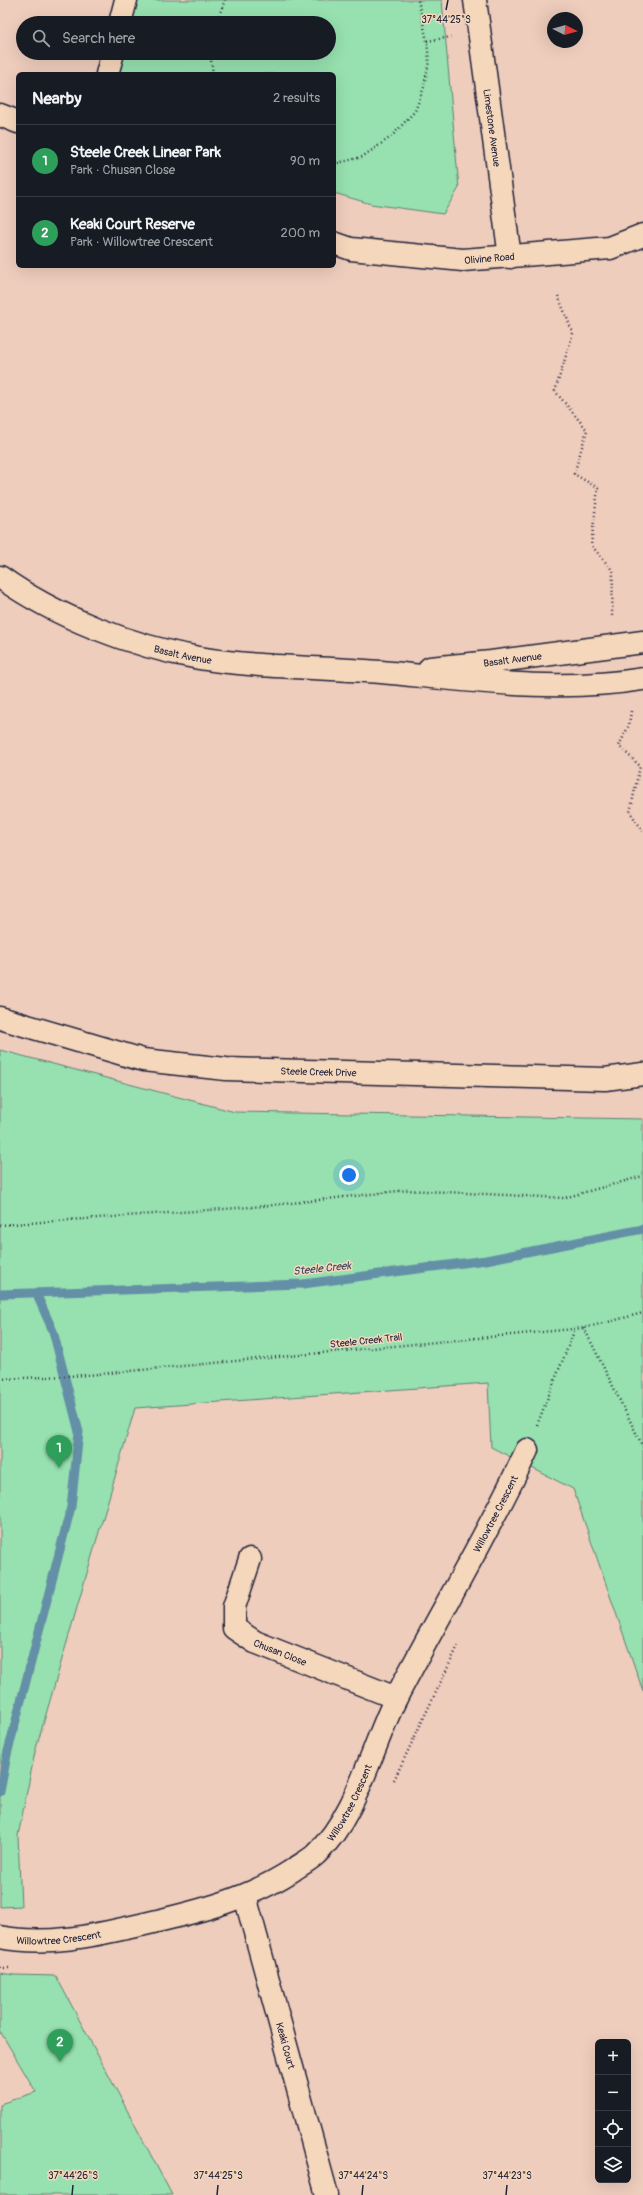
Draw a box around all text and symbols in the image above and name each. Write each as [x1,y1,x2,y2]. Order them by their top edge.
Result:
north arrow [547,12,583,48]
text: 37°44'25"S [421,14,471,26]
search box [16,16,336,60]
icon: search [30,27,52,49]
text: Search here [62,29,135,48]
text: Nearby [32,88,81,109]
street label: Limestone Avenue [480,88,503,168]
text: 2 results [273,90,320,106]
text: Steele Creek Linear Park [70,143,221,162]
text: 1 [42,153,48,169]
text: 90 m [290,153,320,169]
text: Park · Chusan Close [70,162,175,178]
text: Keaki Court Reserve [70,215,195,234]
text: 2 [41,225,49,241]
text: 200 m [281,225,320,241]
text: Park · Willowtree Crescent [70,234,213,250]
street label: Olivine Road [464,251,515,267]
street label: Basalt Avenue [152,643,213,667]
street label: Basalt Avenue [483,650,543,670]
street label: Steele Creek Drive [280,1065,357,1079]
your location [339,1165,359,1185]
water label: Steele Creek [293,1259,353,1278]
street label: Steele Creek Trail [329,1331,403,1351]
pin: 1 [46,1435,72,1468]
street label: Willowtree Crescent [471,1473,521,1555]
street label: Chusan Close [252,1637,308,1669]
street label: Willowtree Crescent [325,1762,375,1844]
street label: Willowtree Crescent [16,1928,103,1948]
street label: Keaki Court [273,2021,297,2071]
pin: 2 [47,2029,73,2062]
map controls [595,2039,631,2183]
button: + [595,2039,631,2075]
button: − [595,2075,631,2111]
button: locate [595,2111,631,2147]
button: layers [595,2147,631,2183]
text: 37°44'26"S [48,2170,98,2182]
text: 37°44'25"S [193,2170,243,2182]
text: 37°44'24"S [338,2170,388,2182]
text: 37°44'23"S [482,2170,532,2182]

